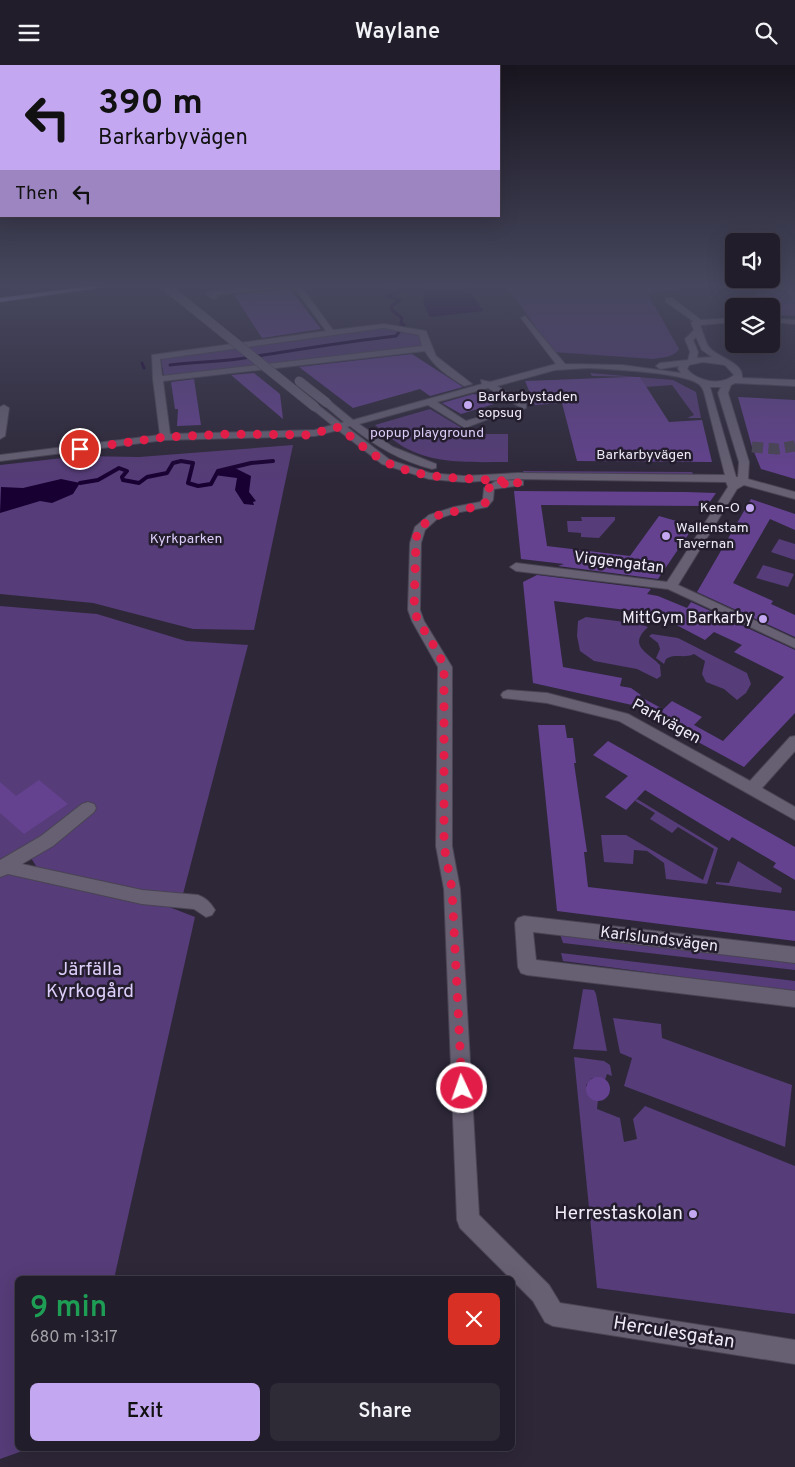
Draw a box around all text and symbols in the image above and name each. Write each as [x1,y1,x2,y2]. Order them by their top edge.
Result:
icon: menu [15,19,43,47]
text: Waylane [355,19,440,46]
icon: search [752,19,780,47]
text: 390 m [98,82,203,126]
icon: left [15,85,80,150]
text: Barkarbyvägen [98,125,248,152]
icon: left [68,180,96,208]
text: Then [15,182,58,206]
map controls [725,233,780,353]
button: sound [725,233,780,288]
button: layers [725,298,780,353]
place label: Barkarbystaden sopsug [478,389,578,422]
marker: Barkarbystaden sopsug [462,399,474,411]
park label: popup playground [370,425,484,442]
pin [59,428,101,470]
icon: arrive [66,435,94,463]
street label: Barkarbyvägen [596,447,692,464]
place label: Ken-O [700,500,740,517]
marker: Ken-O [744,502,756,514]
place label: Wallenstam Tavernan [676,520,749,553]
marker: Wallenstam Tavernan [660,530,672,542]
park label: Kyrkparken [150,531,222,548]
street label: Viggengatan [573,548,665,578]
place label: MittGym Barkarby [622,609,753,629]
marker: MittGym Barkarby [757,613,769,625]
street label: Parkvägen [628,695,704,749]
street label: Karlslundsvägen [599,923,719,957]
park label: Järfälla Kyrkogård [46,958,134,1004]
position arrow [435,1061,487,1113]
place label: Herrestaskolan [554,1202,683,1226]
marker: Herrestaskolan [687,1208,699,1220]
text: 9 min [30,1290,107,1327]
button: close [448,1293,500,1345]
street label: Herculesgatan [611,1312,737,1354]
text: 680 m · 13:17 [30,1328,118,1348]
button: Exit [30,1383,260,1441]
button: Share [270,1383,500,1441]

